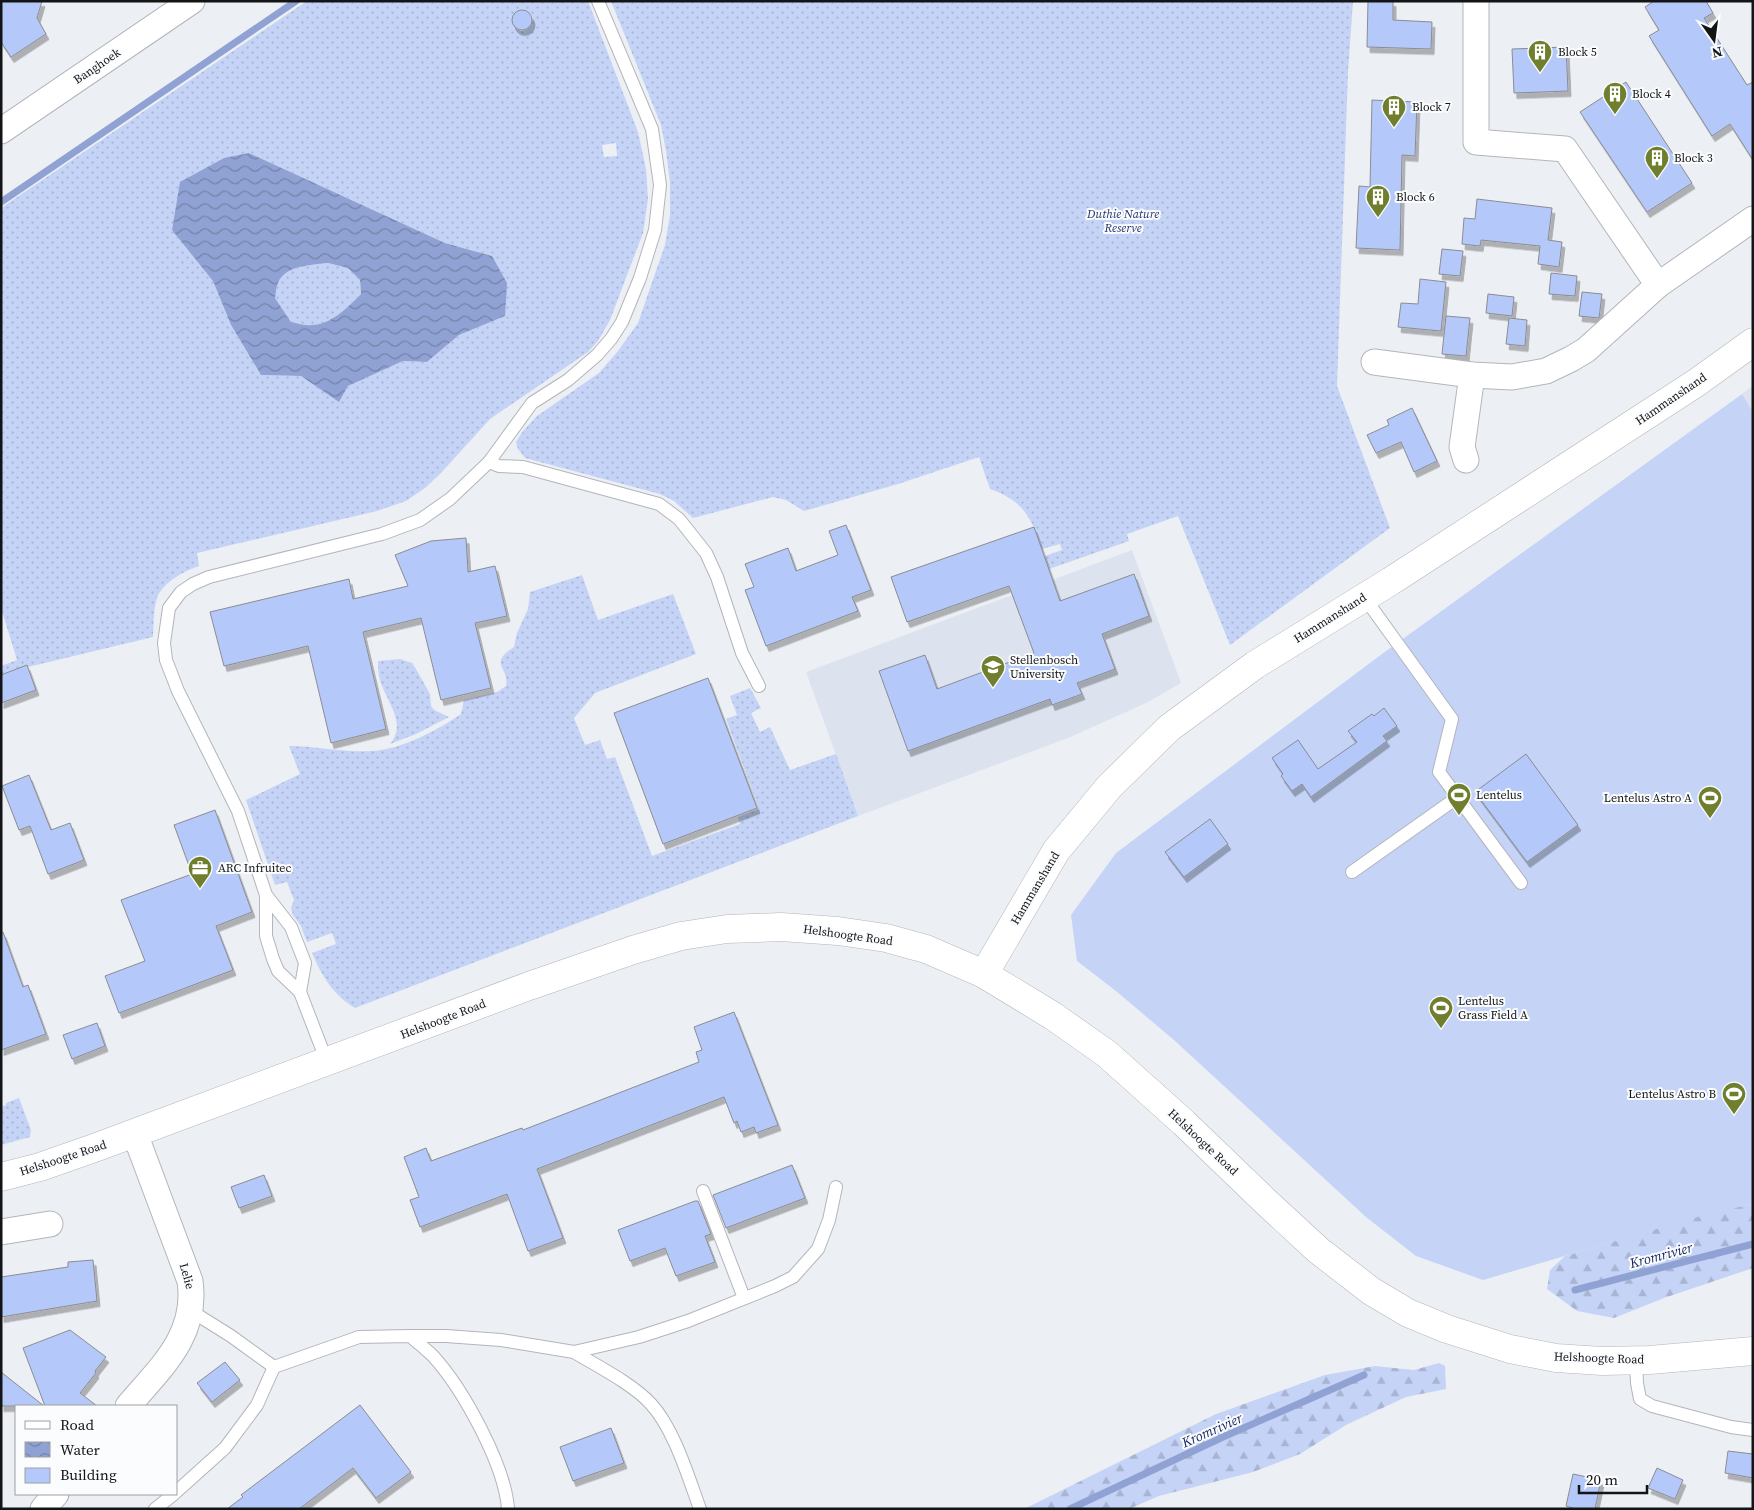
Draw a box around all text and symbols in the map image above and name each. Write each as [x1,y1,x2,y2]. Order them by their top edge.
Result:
north arrow [1689,15,1739,65]
building icon: Block 5 [1527,39,1553,73]
text: N [1710,42,1725,64]
street label: Banghoek [70,44,124,88]
place label: Block 5 [1558,44,1597,60]
building icon: Block 4 [1602,81,1628,115]
place label: Block 4 [1632,86,1671,102]
building icon: Block 7 [1381,94,1407,128]
place label: Block 7 [1412,99,1451,115]
building icon: Block 3 [1644,145,1670,179]
place label: Block 3 [1674,150,1713,166]
building icon: Block 6 [1365,184,1391,218]
place label: Block 6 [1396,189,1435,205]
park label: Duthie Nature Reserve [1086,206,1159,236]
street label: Hammanshand [1632,369,1710,429]
street label: Hammanshand [1291,589,1369,647]
place label: Stellenbosch University [1010,652,1078,682]
school or university icon: Stellenbosch University [980,654,1006,688]
sports icon: Lentelus [1446,782,1472,816]
sports icon: Lentelus Astro A [1697,785,1723,819]
place label: Lentelus [1476,787,1522,803]
place label: Lentelus Astro A [1604,790,1692,806]
street label: Hammanshand [1007,848,1063,928]
office icon: ARC Infruitec [187,855,213,889]
place label: ARC Infruitec [218,860,291,876]
street label: Helshoogte Road [802,921,894,949]
place label: Lentelus Grass Field A [1458,993,1528,1023]
street label: Helshoogte Road [398,995,488,1043]
sports icon: Lentelus Grass Field A [1428,995,1454,1029]
sports icon: Lentelus Astro B [1721,1081,1747,1115]
place label: Lentelus Astro B [1628,1086,1716,1102]
street label: Helshoogte Road [1164,1105,1242,1179]
street label: Helshoogte Road [17,1136,109,1180]
water label: Kromrivier [1626,1237,1695,1273]
street label: Lelie [176,1261,198,1291]
street label: Helshoogte Road [1553,1348,1645,1368]
legend [15,1405,178,1495]
water label: Kromrivier [1178,1408,1246,1453]
text: Road [60,1414,94,1435]
text: Water [60,1439,101,1460]
scale bar [1579,1462,1646,1494]
text: Building [60,1464,117,1485]
text: 20 m [1586,1469,1618,1490]

